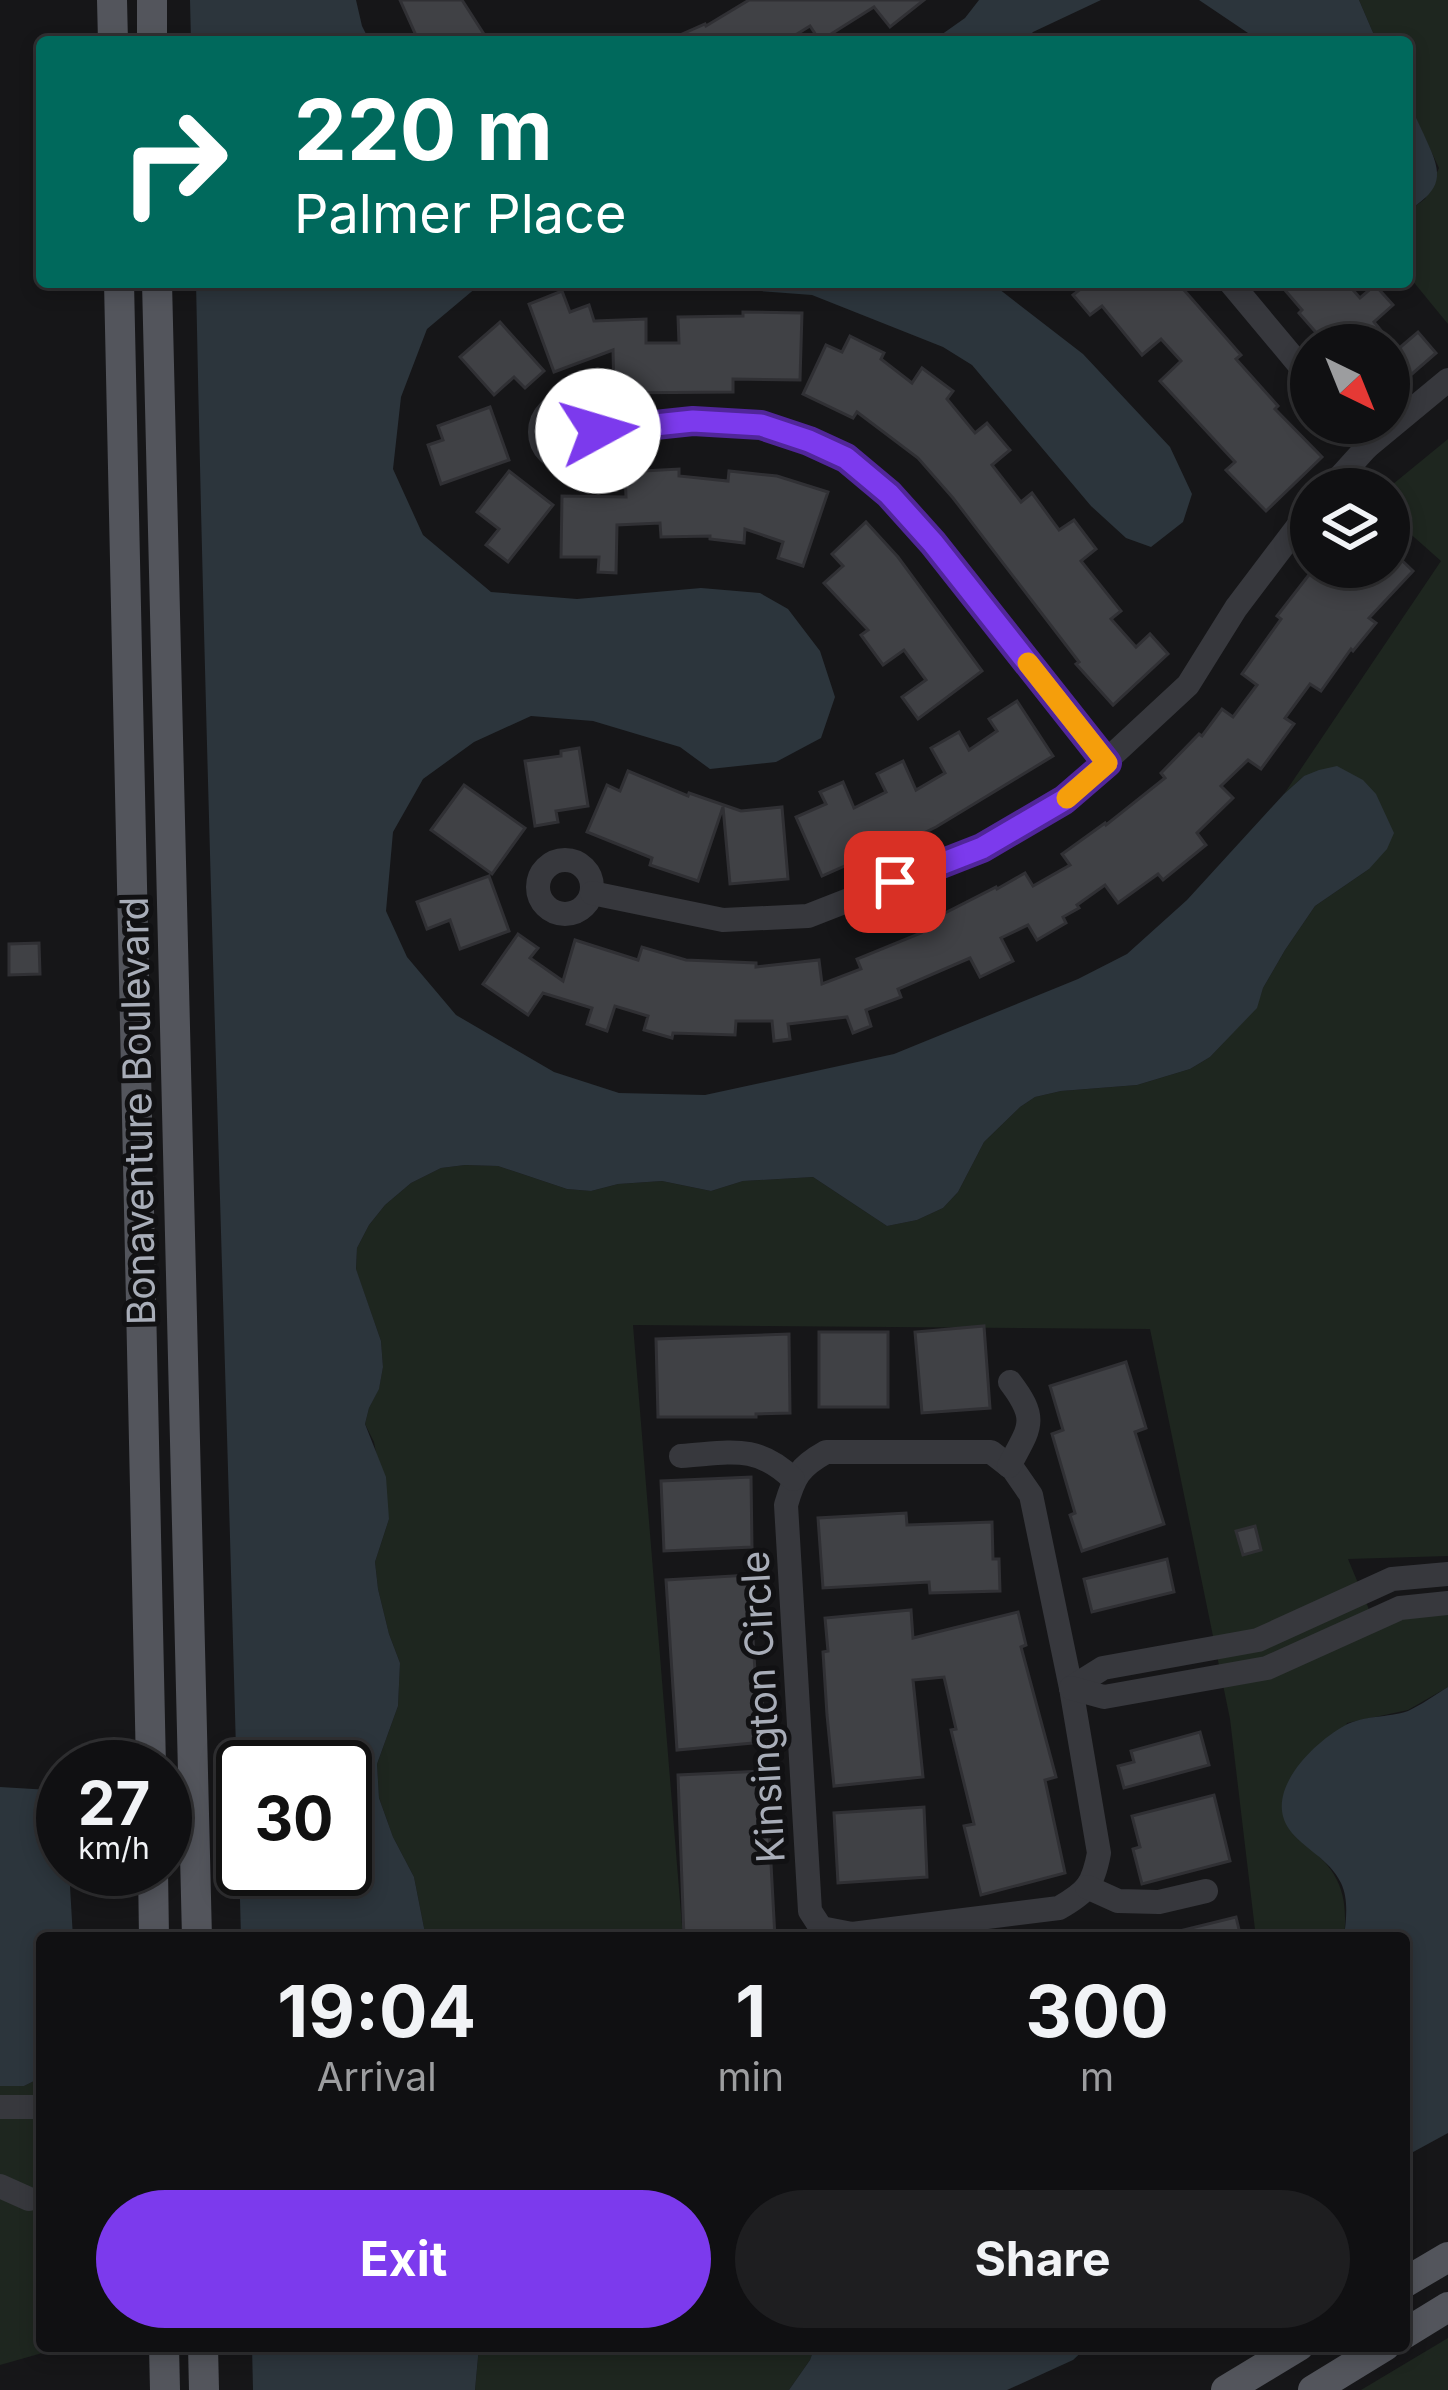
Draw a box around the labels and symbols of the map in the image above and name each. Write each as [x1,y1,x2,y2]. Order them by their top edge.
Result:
north arrow [1290,324,1410,444]
position arrow [535,368,661,494]
pin [844,831,946,933]
street label: Bonaventure Boulevard [110,896,164,1326]
street label: Kinsington Circle [730,1550,794,1864]
speed limit sign: 30 [216,1740,372,1896]

